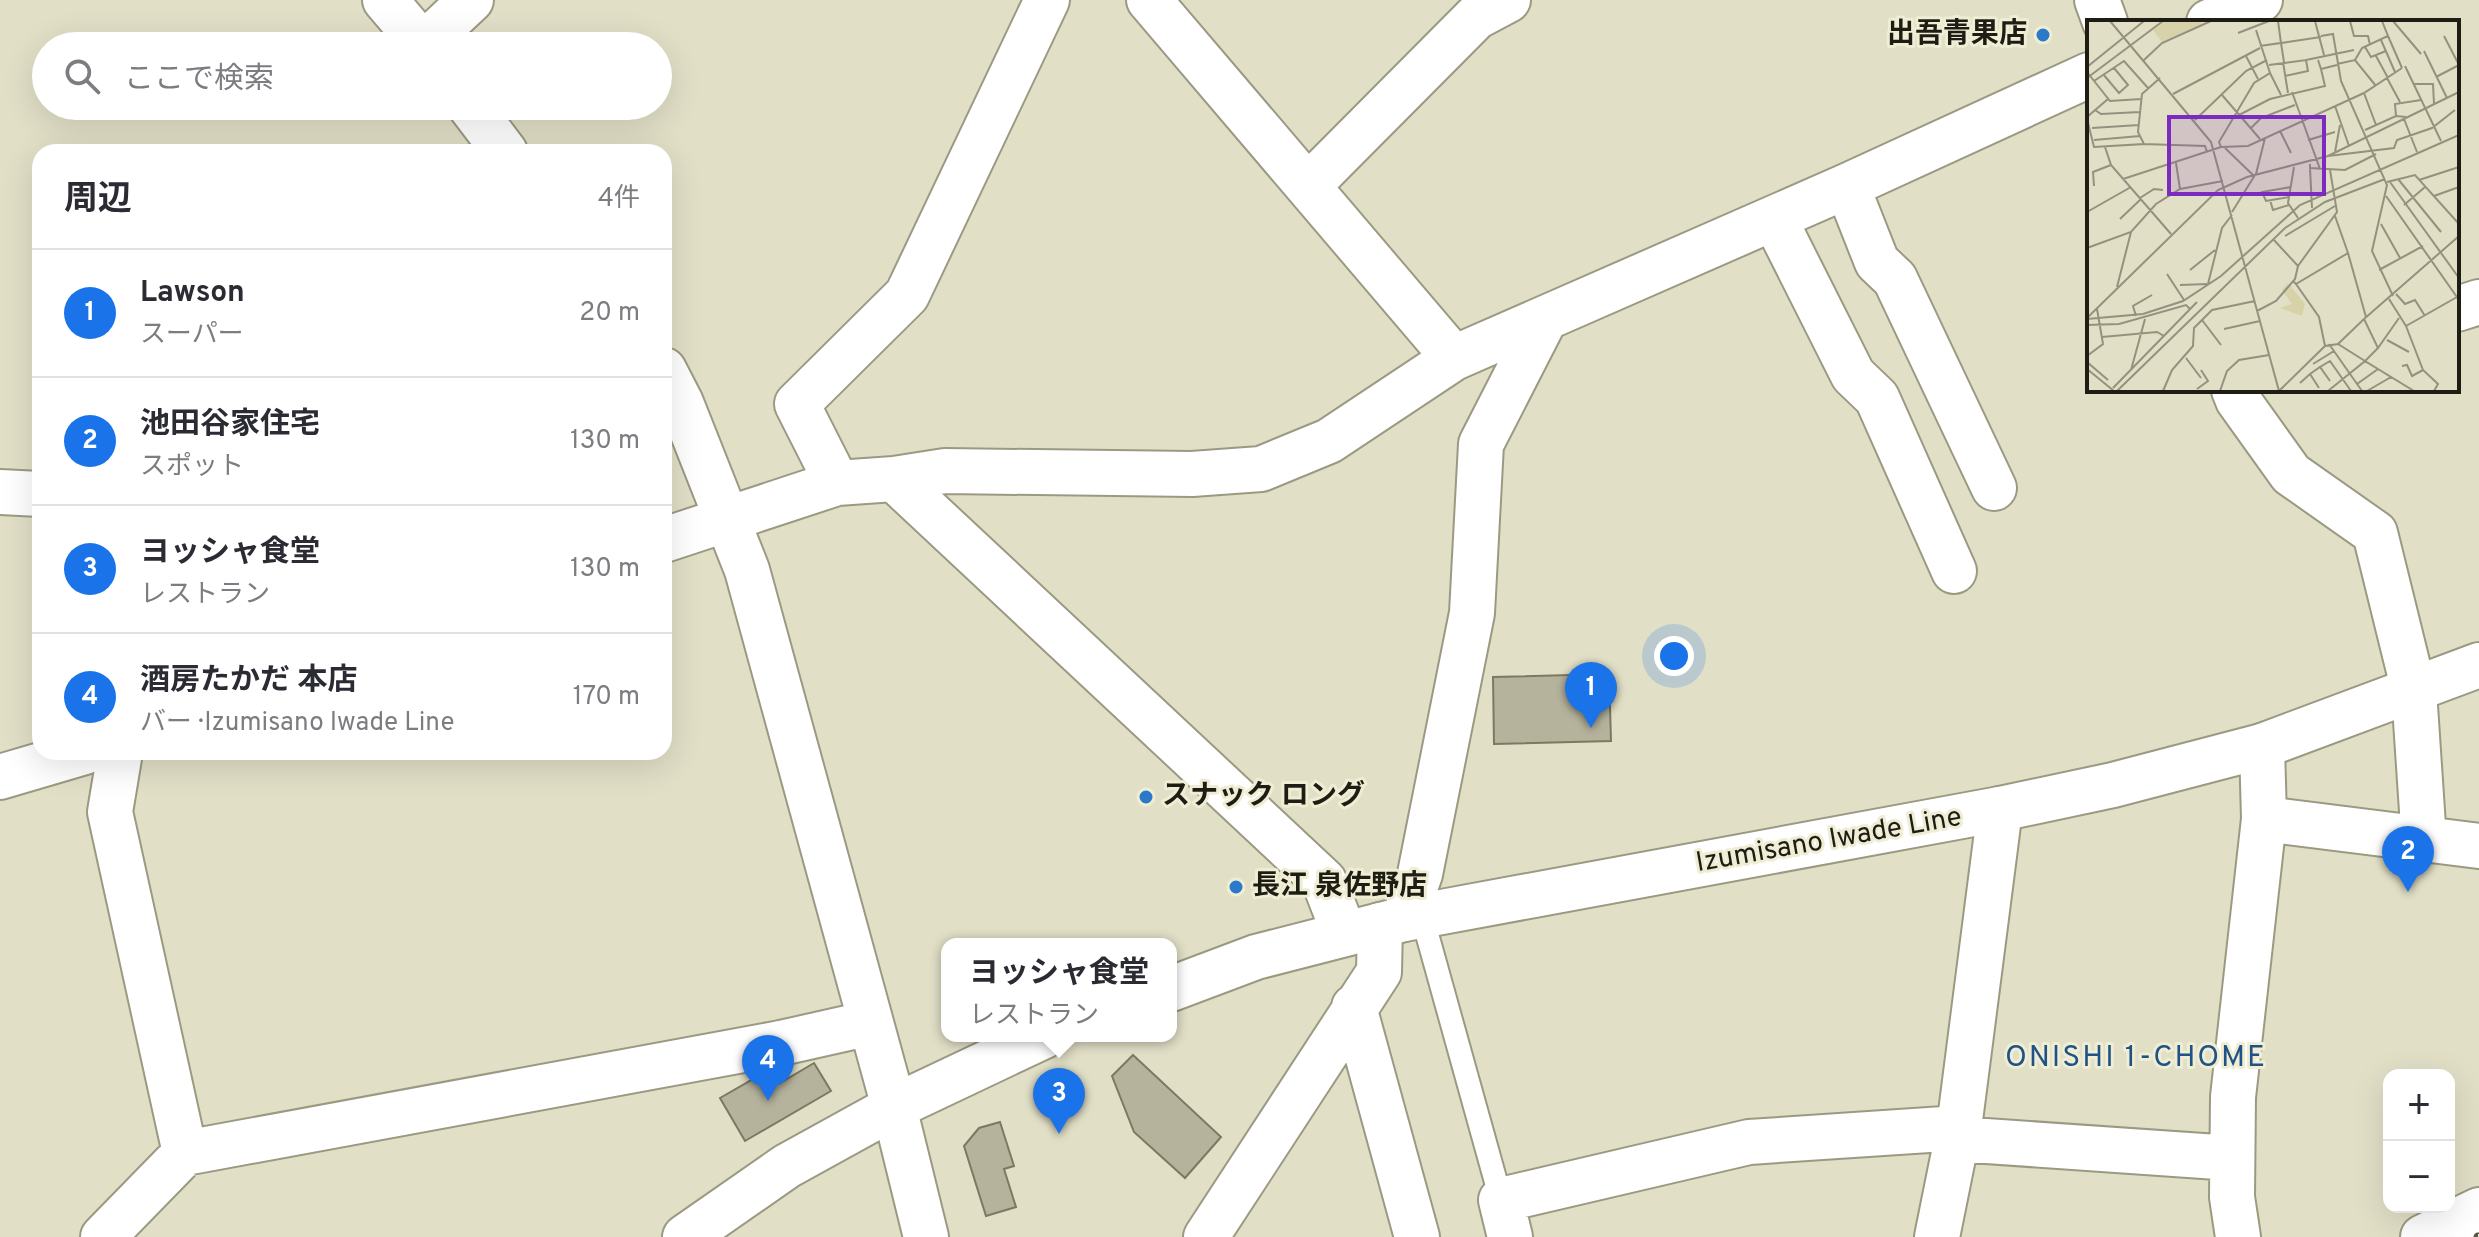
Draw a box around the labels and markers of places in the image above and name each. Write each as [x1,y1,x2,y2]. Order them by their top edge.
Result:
place label: 出吾青果店 [1887,17,2027,53]
marker: 出吾青果店 [2034,26,2052,44]
pin: 1 [1565,662,1617,728]
place label: スナック ロング [1162,779,1365,815]
marker: スナック ロング [1137,788,1155,806]
pin: 2 [2382,826,2434,892]
place label: 長江 泉佐野店 [1252,869,1427,905]
marker: 長江 泉佐野店 [1227,878,1245,896]
pin: 4 [742,1035,794,1101]
pin: 3 [1033,1068,1085,1134]

